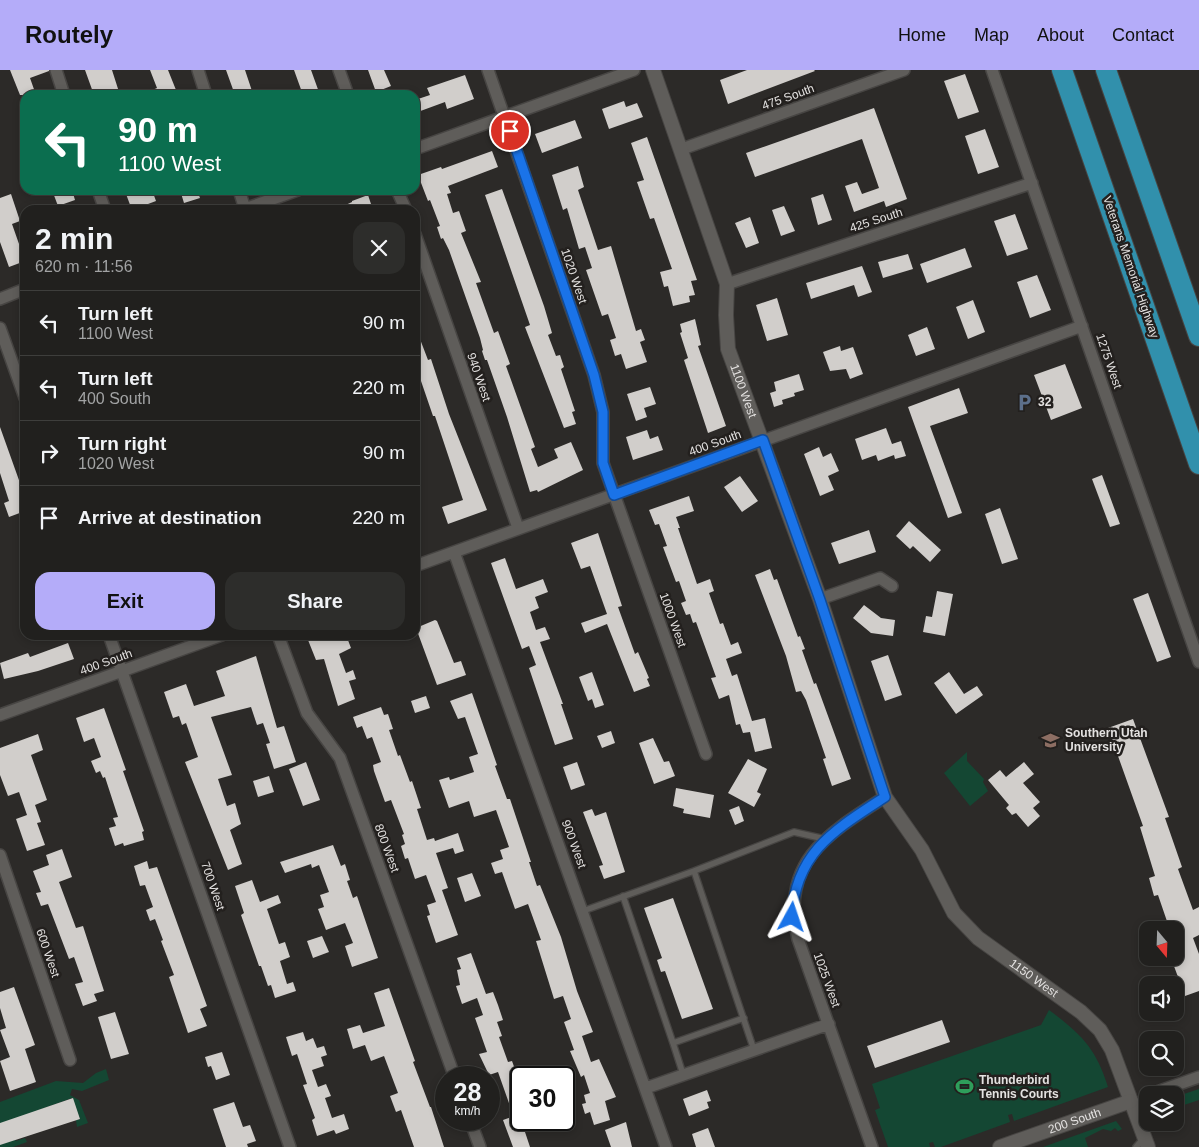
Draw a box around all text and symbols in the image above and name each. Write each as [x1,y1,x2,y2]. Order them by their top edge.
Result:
text: Routely [25,21,113,48]
text: Home [898,25,946,45]
text: Map [974,25,1009,45]
text: About [1037,25,1084,45]
text: Contact [1112,25,1174,45]
street label: 475 South [760,81,816,113]
icon: left [35,110,100,175]
text: 90 m [118,110,198,149]
pin [489,110,531,152]
icon: arrive [496,117,524,145]
text: 1100 West [118,151,221,176]
street label: Veterans Memorial Highway [1100,194,1162,340]
street label: 425 South [848,205,904,235]
text: 2 min [35,222,113,255]
button: close [353,222,405,274]
street label: 1020 West [558,247,590,306]
text: 620 m · 11:56 [35,258,133,275]
text: Turn left [78,303,153,324]
icon: left [35,309,63,337]
text: 90 m [363,312,405,333]
text: 1100 West [78,325,153,342]
street label: 1275 West [1093,332,1125,391]
street label: 940 West [464,351,494,404]
street label: 1100 West [727,362,760,420]
text: Turn left [78,368,153,389]
icon: left [35,374,63,402]
text: 220 m [352,377,405,398]
text: 400 South [78,390,151,407]
parking icon: 32 [1014,392,1034,412]
place label: 32 [1038,395,1052,409]
street label: 400 South [687,427,743,459]
text: Turn right [78,433,166,454]
icon: right [35,439,63,467]
text: 90 m [363,442,405,463]
text: 1020 West [78,455,154,472]
icon: arrive [35,504,63,532]
text: Arrive at destination [78,507,262,528]
text: 220 m [352,507,405,528]
button: Exit [35,572,215,630]
button: Share [225,572,405,630]
street label: 1000 West [657,591,690,650]
street label: 400 South [78,646,134,678]
place label: Southern Utah University [1065,726,1148,754]
school or university icon: Southern Utah University [1041,730,1061,750]
street label: 900 West [559,818,589,871]
street label: 800 West [372,822,402,875]
street label: 700 West [198,860,228,913]
position arrow [765,890,817,942]
north arrow [1139,921,1184,966]
map controls [1139,921,1184,1131]
street label: 600 West [33,927,63,980]
street label: 1025 West [811,951,844,1010]
street label: 1150 West [1007,956,1061,1001]
button: sound [1139,976,1184,1021]
button: search [1139,1031,1184,1076]
speed limit sign: 30 [510,1066,575,1131]
place label: Thunderbird Tennis Courts [979,1073,1059,1101]
sports icon: Thunderbird Tennis Courts [955,1077,975,1097]
text: 28 [454,1078,481,1106]
button: layers [1139,1086,1184,1131]
text: km/h [454,1104,481,1118]
street label: 200 South [1046,1105,1103,1137]

